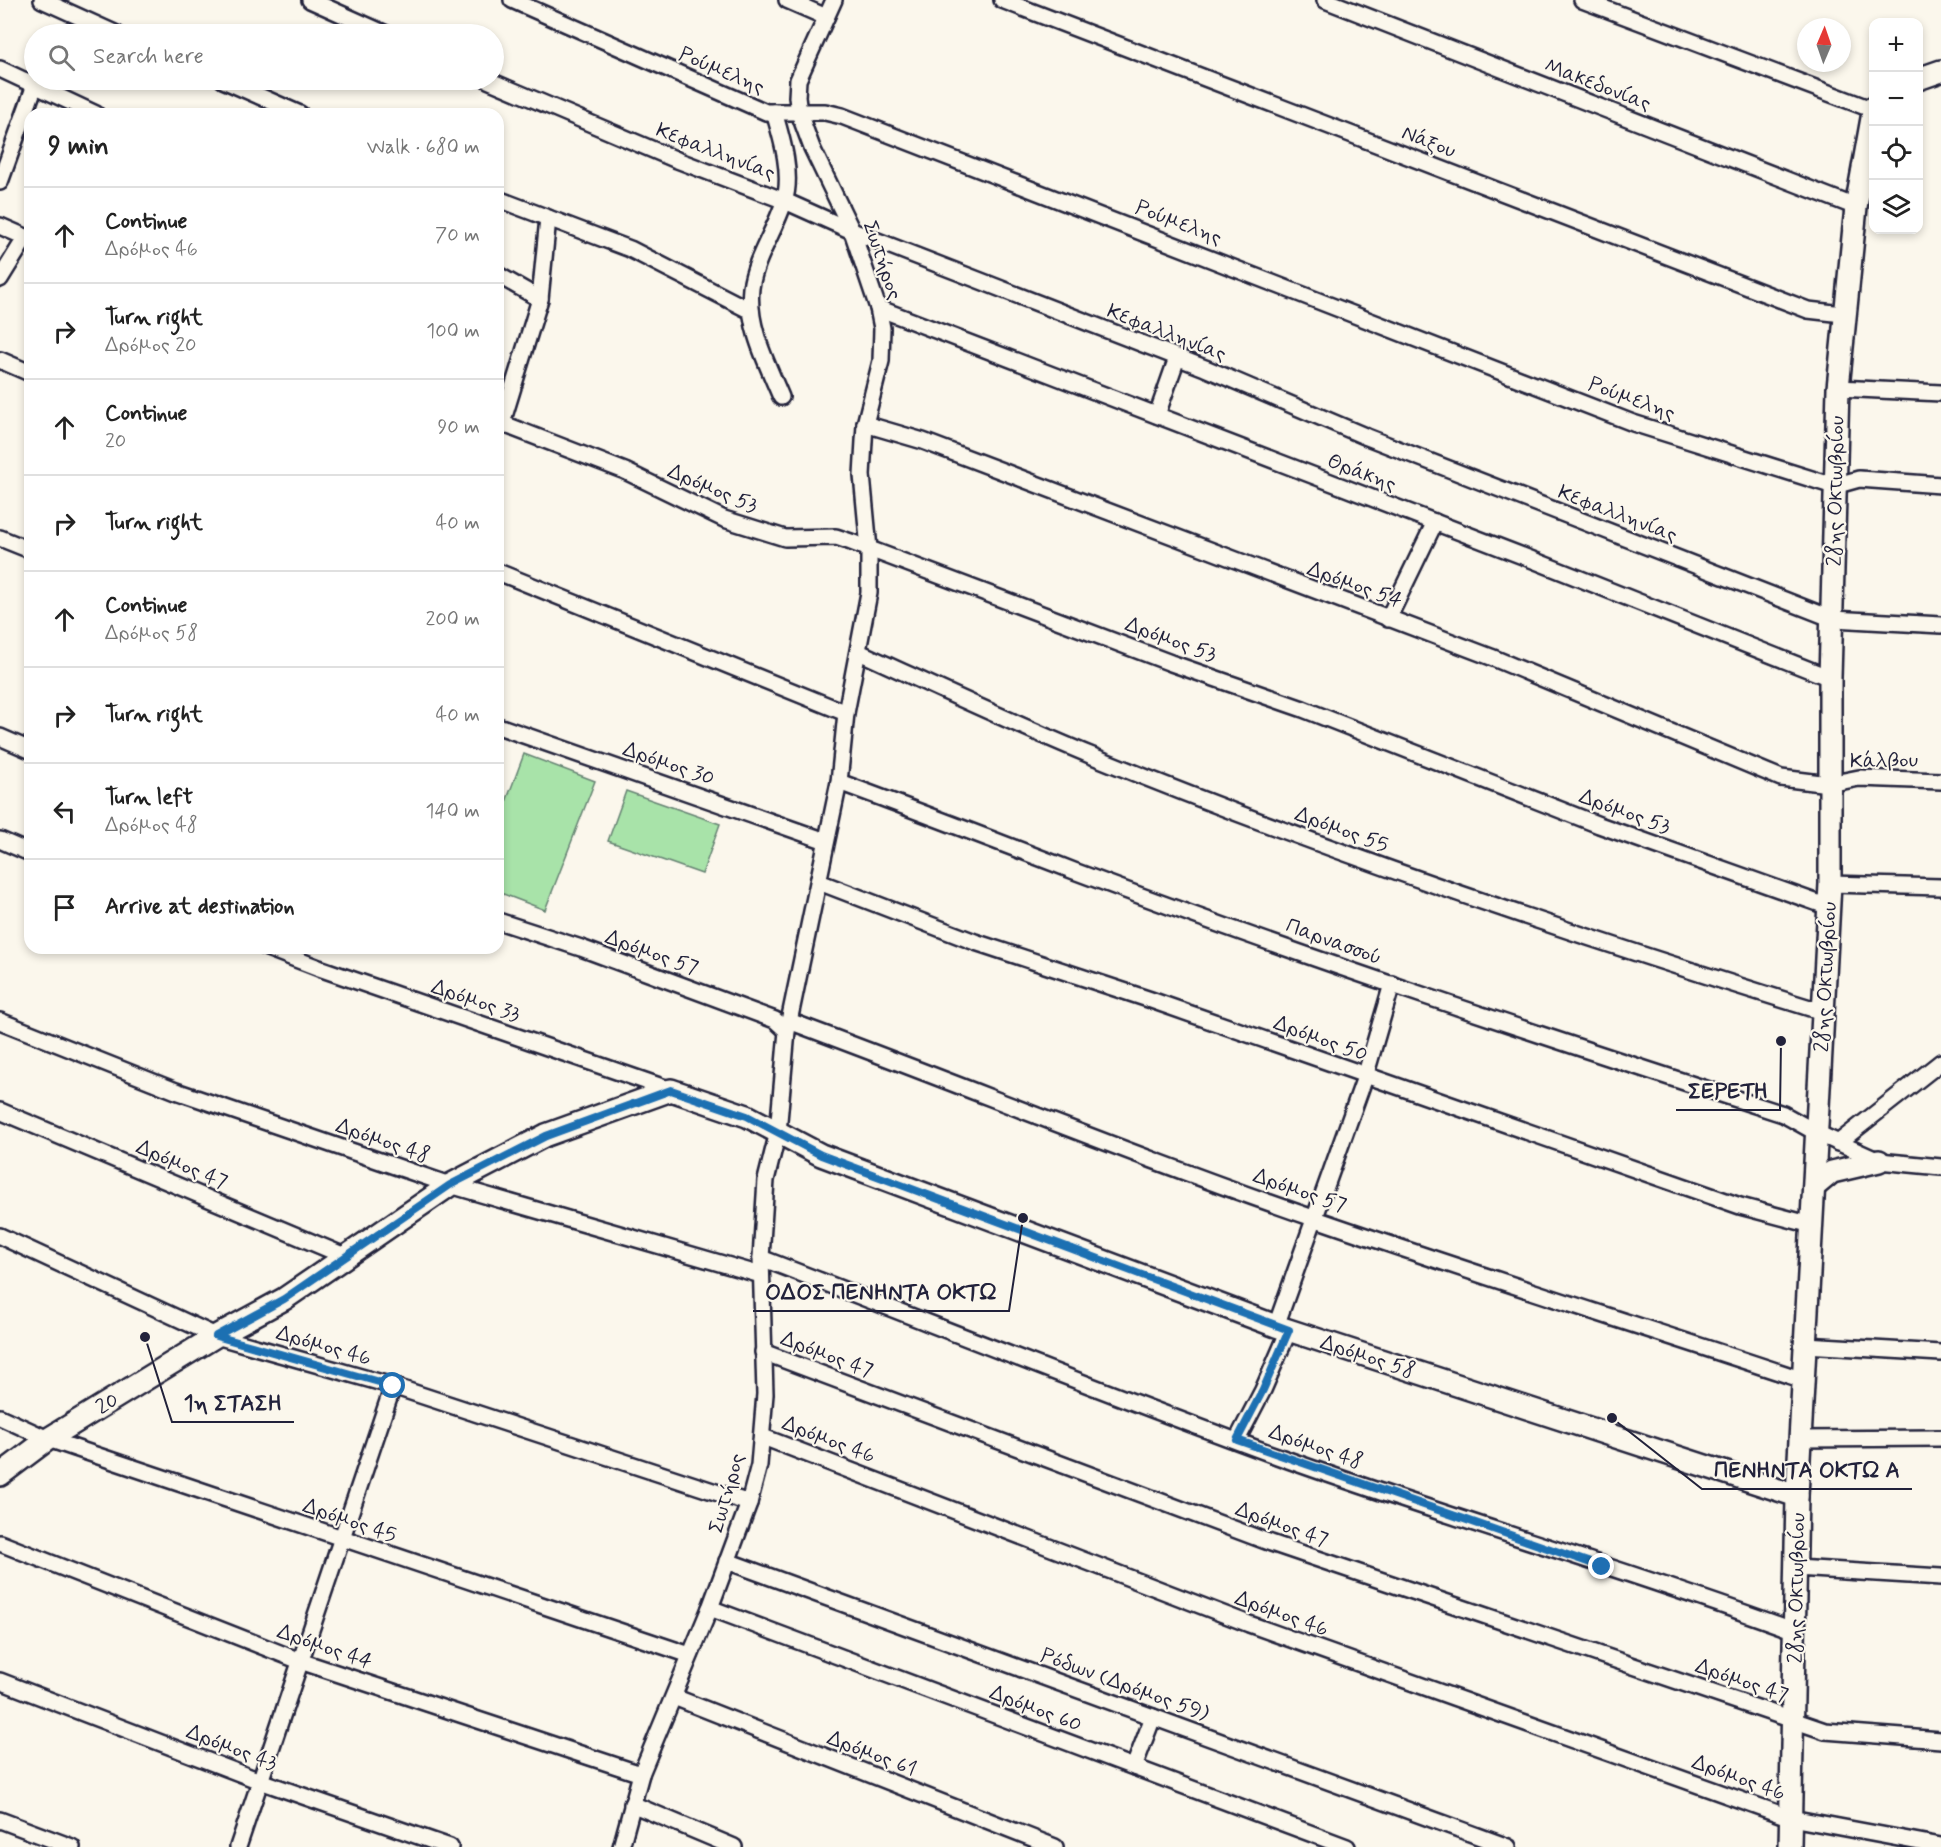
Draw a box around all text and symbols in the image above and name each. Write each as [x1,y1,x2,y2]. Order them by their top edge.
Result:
north arrow [1797,18,1851,72]
map controls [1869,18,1923,234]
button: + [1869,18,1923,72]
search box [24,24,504,90]
street label: Ρούμελης [675,40,769,101]
icon: search [45,41,78,74]
text: Search here [93,43,204,71]
street label: Μακεδονίας [1540,52,1655,118]
button: − [1869,72,1923,126]
street label: Κεφαλληνίας [652,116,779,188]
street label: Νάξου [1398,119,1460,165]
button: locate [1869,126,1923,180]
text: 9 min [48,130,109,164]
text: Walk · 680 m [367,134,480,161]
button: layers [1869,180,1923,234]
street label: Ρούμελης [1131,194,1226,252]
text: Continue [105,208,187,236]
street label: Σωτήρος [856,217,909,304]
icon: ahead [48,219,81,252]
text: 70 m [435,222,480,249]
text: Δρόμος 46 [105,236,198,263]
street label: Κεφαλληνίας [1103,297,1230,369]
text: Turn right [105,304,203,332]
icon: right [48,315,81,348]
text: 100 m [426,318,480,345]
text: Δρόμος 20 [105,332,196,359]
street label: Ρούμελης [1584,370,1679,428]
text: Continue [105,400,187,428]
icon: ahead [48,411,81,444]
text: 90 m [437,414,480,441]
street label: 28ης Οκτωβρίου [1821,415,1851,567]
text: 20 [105,428,126,455]
street label: Θράκης [1323,447,1400,499]
street label: Δρόμος 53 [663,457,762,520]
street label: Κεφαλληνίας [1554,478,1681,550]
icon: right [48,507,81,540]
text: Turn right [105,509,203,537]
text: 40 m [436,510,480,537]
street label: Δρόμος 54 [1303,555,1406,615]
text: Continue [105,592,187,620]
icon: ahead [48,603,81,636]
text: 200 m [425,606,480,633]
street label: Δρόμος 53 [1121,611,1220,669]
text: Δρόμος 58 [105,620,198,647]
icon: right [48,699,81,732]
text: Turn right [105,701,203,729]
text: 40 m [436,702,480,729]
street label: Δρόμος 30 [619,735,718,793]
street label: Κάλβου [1850,746,1918,776]
street label: Δρόμος 53 [1575,783,1674,841]
text: Turn left [105,784,193,812]
icon: left [48,795,81,828]
text: 140 m [426,798,480,825]
street label: Δρόμος 55 [1291,800,1392,860]
text: Δρόμος 48 [105,812,198,839]
icon: arrive [48,891,81,924]
text: Arrive at destination [105,893,295,921]
street label: 28ης Οκτωβρίου [1808,901,1844,1053]
street label: Παρνασσού [1282,912,1385,972]
street label: Δρόμος 57 [601,923,702,983]
street label: Δρόμος 33 [428,973,524,1029]
street label: Δρόμος 50 [1270,1009,1372,1069]
callout: ΣΕΡΕΤΗ [1676,1070,1780,1110]
text: ΣΕΡΕΤΗ [1688,1078,1768,1106]
street label: Δρόμος 48 [332,1112,433,1170]
street label: Δρόμος 47 [132,1133,231,1197]
street label: Δρόμος 57 [1249,1162,1350,1220]
callout: ΟΔΟΣ ΠΕΝΗΝΤΑ ΟΚΤΩ [753,1271,1009,1311]
text: ΟΔΟΣ ΠΕΝΗΝΤΑ ΟΚΤΩ [765,1279,997,1307]
street label: Δρόμος 46 [273,1319,374,1373]
street label: Δρόμος 47 [777,1325,877,1385]
street label: Δρόμος 58 [1317,1329,1419,1385]
route start [379,1372,405,1398]
callout: 1η ΣΤΑΣΗ [172,1382,294,1422]
street label: 20 [91,1386,124,1422]
text: 1η ΣΤΑΣΗ [184,1390,282,1418]
street label: Δρόμος 46 [778,1409,879,1470]
street label: Δρόμος 48 [1265,1418,1366,1476]
callout: ΠΕΝΗΝΤΑ ΟΚΤΩ Α [1702,1449,1912,1489]
street label: Σωτήρος [702,1450,752,1536]
text: ΠΕΝΗΝΤΑ ΟΚΤΩ Α [1714,1457,1900,1485]
street label: Δρόμος 45 [299,1492,400,1550]
street label: Δρόμος 47 [1232,1495,1332,1555]
street label: 28ης Οκτωβρίου [1782,1512,1812,1664]
route end [1588,1553,1614,1579]
street label: Δρόμος 46 [1231,1584,1332,1644]
street label: Δρόμος 44 [273,1618,376,1676]
street label: Ρόδων (Δρόμος 59) [1037,1642,1213,1729]
street label: Δρόμος 47 [1692,1652,1792,1710]
street label: Δρόμος 60 [986,1679,1086,1739]
street label: Δρόμος 43 [182,1718,281,1778]
street label: Δρόμος 61 [823,1724,920,1784]
street label: Δρόμος 46 [1688,1748,1789,1808]

